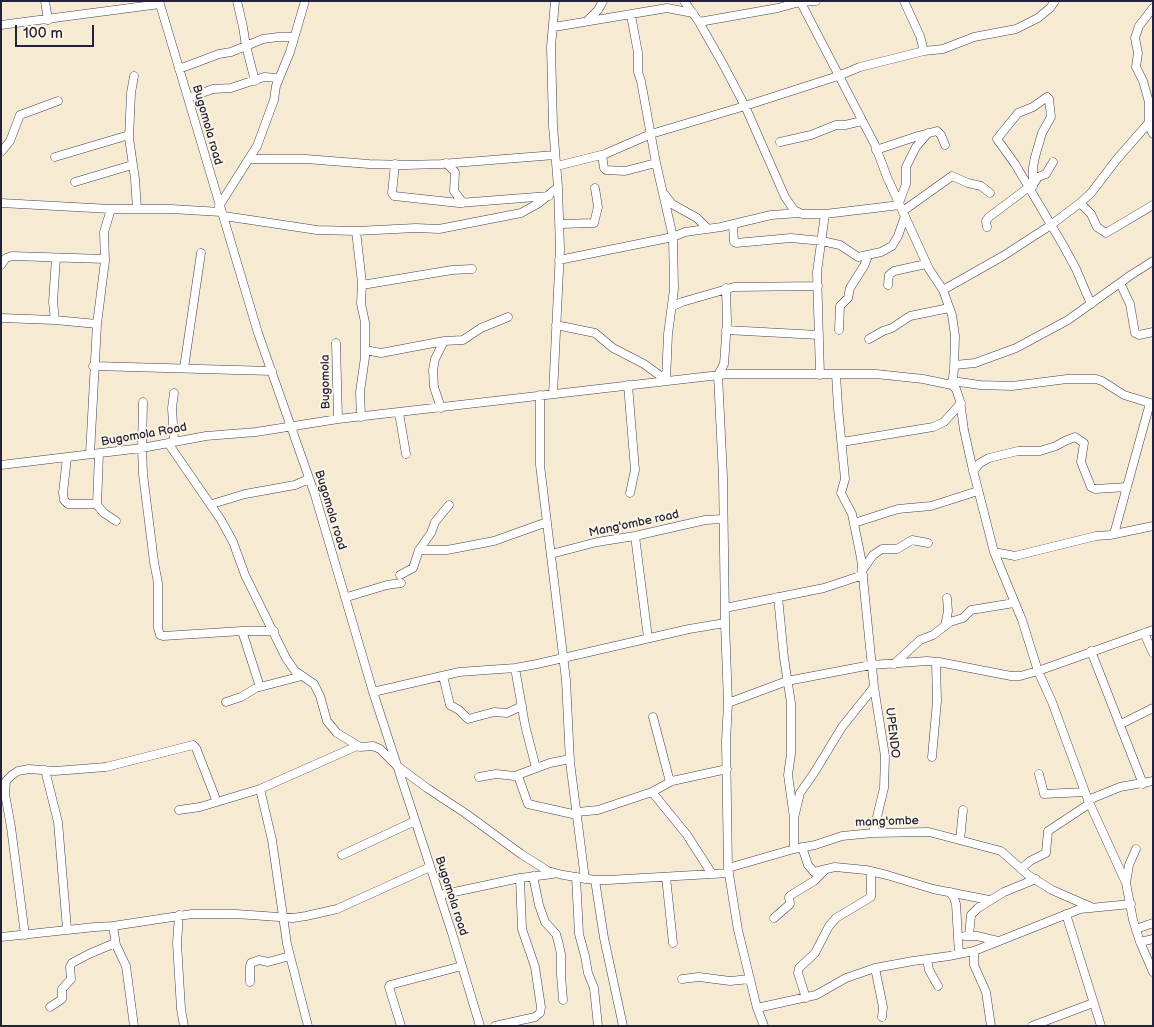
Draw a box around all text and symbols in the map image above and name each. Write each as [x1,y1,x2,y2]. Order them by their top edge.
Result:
scale bar [18,15,96,47]
text: 100 m [23,24,63,43]
street label: Bugomola road [189,83,225,167]
street label: Bugomola [318,354,334,410]
street label: Bugomola Road [100,420,188,450]
street label: Bugomola road [311,468,349,552]
street label: Mang'ombe road [588,507,680,541]
street label: UPENDO [882,707,902,759]
street label: mang'ombe [855,814,919,830]
street label: Bugomola road [431,854,471,938]

